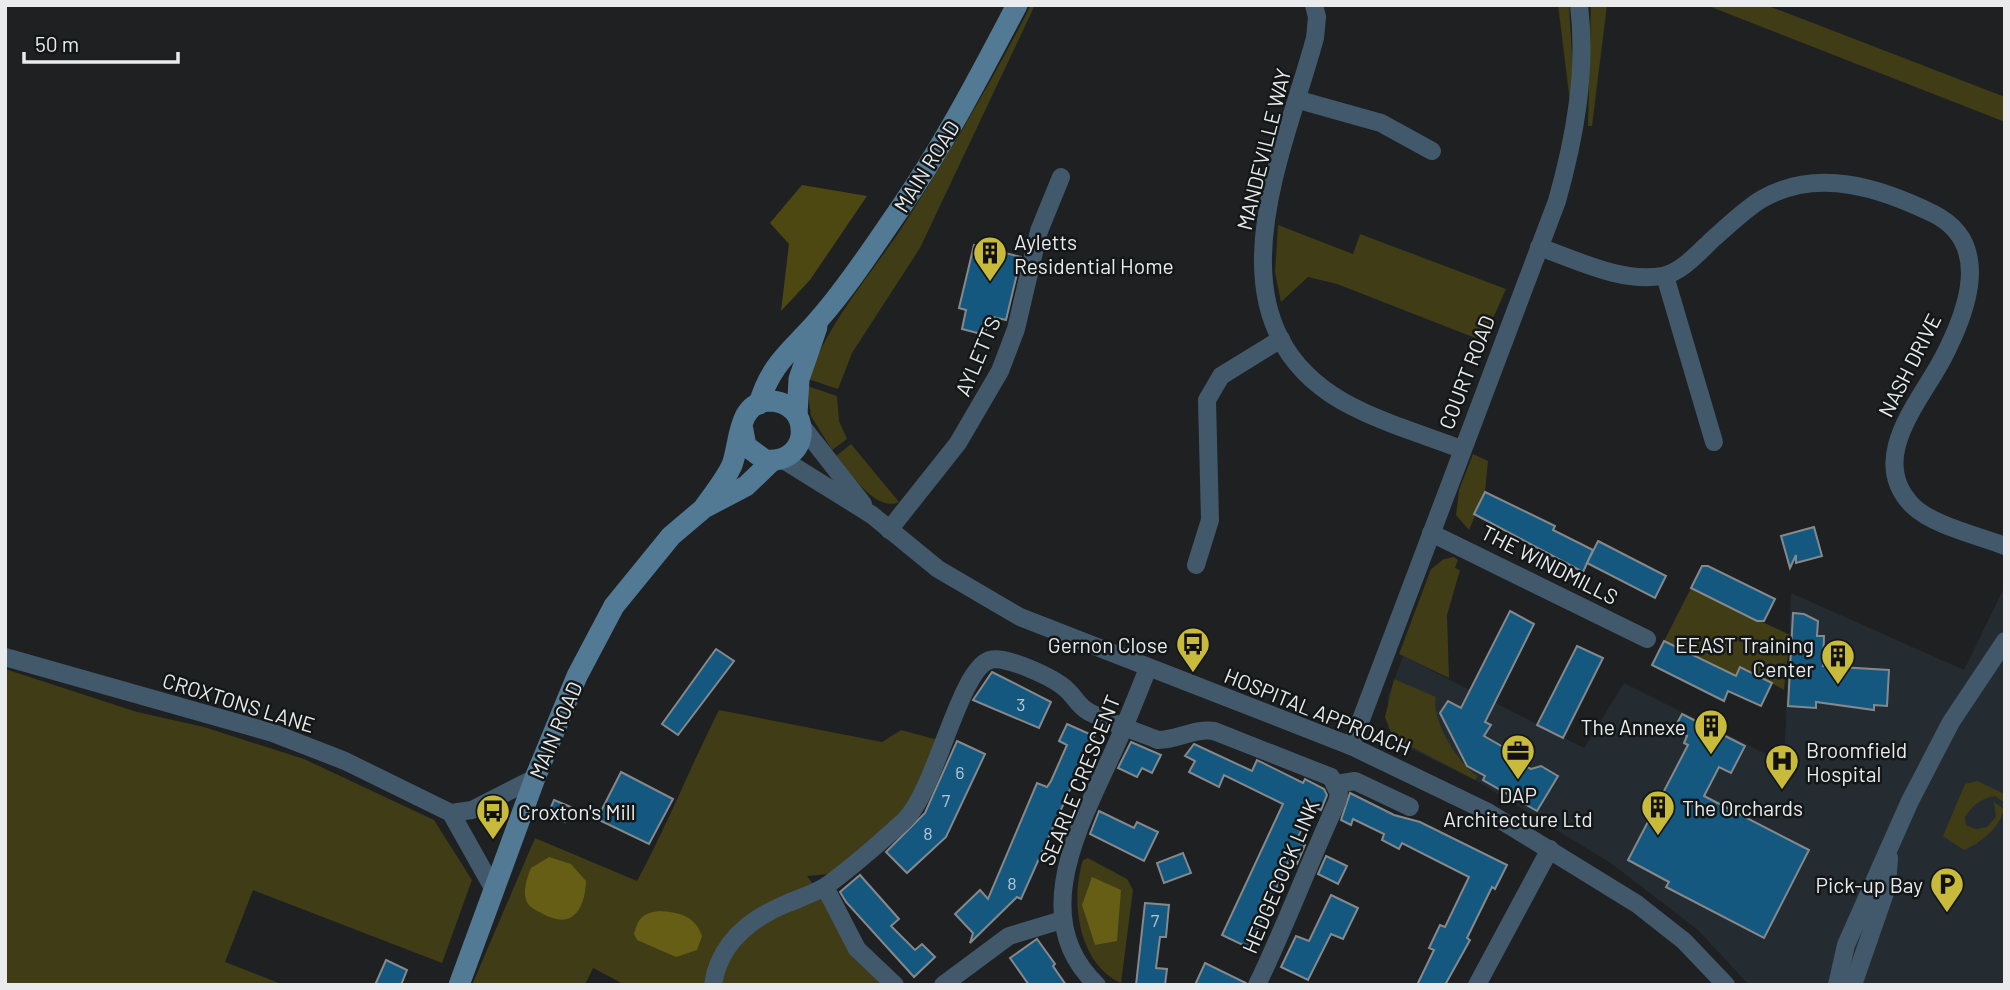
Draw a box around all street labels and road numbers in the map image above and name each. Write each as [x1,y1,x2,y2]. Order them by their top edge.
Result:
street label: MANDEVILLE WAY [1231,65,1295,232]
street label: MAIN ROAD [888,116,964,216]
street label: NASH DRIVE [1872,309,1946,421]
street label: COURT ROAD [1433,311,1499,433]
street label: AYLETTS [949,312,1005,400]
street label: THE WINDMILLS [1478,519,1622,609]
street label: HOSPITAL APPROACH [1221,662,1415,760]
street label: CROXTONS LANE [160,667,318,737]
street label: MAIN ROAD [523,678,587,782]
street label: SEARLE CRESCENT [1033,691,1125,869]
street label: HEDGECOCK LINK [1236,795,1324,957]

